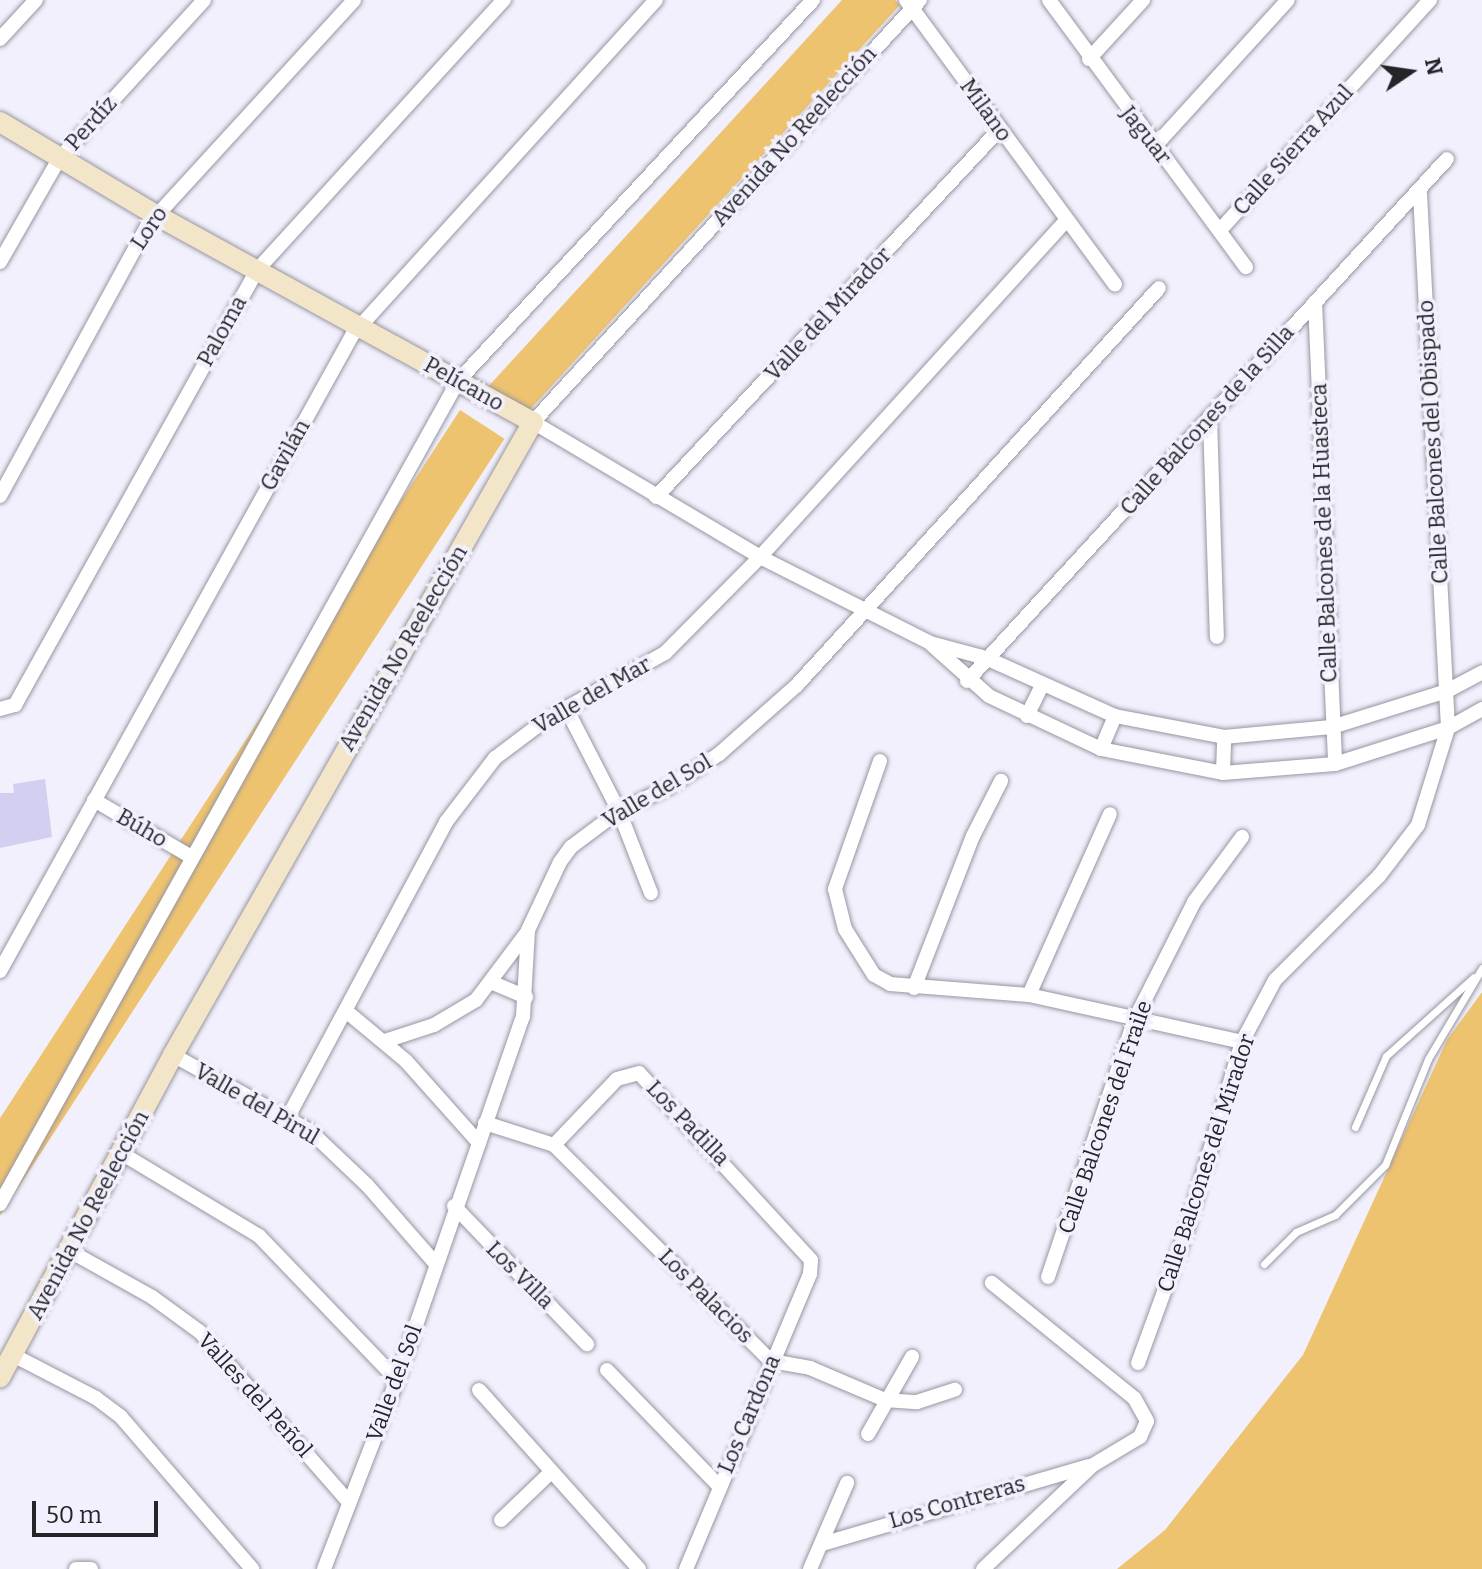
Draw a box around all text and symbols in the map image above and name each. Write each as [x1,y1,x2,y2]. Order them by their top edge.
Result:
north arrow [1370,32,1450,112]
street label: Avenida No Reelección [706,41,882,231]
text: N [1419,55,1449,78]
street label: Milano [955,74,1017,146]
street label: Calle Sierra Azul [1227,79,1359,221]
street label: Perdíz [60,90,122,156]
street label: Jaguar [1115,101,1177,169]
street label: Loro [125,201,173,255]
street label: Valle del Mirador [759,242,897,386]
street label: Paloma [192,291,252,371]
street label: Calle Balcones del Obispado [1412,299,1454,585]
street label: Calle Balcones de la Silla [1115,319,1299,521]
street label: Pelícano [419,351,509,417]
street label: Calle Balcones de la Huasteca [1306,383,1342,683]
street label: Gavilán [255,415,315,495]
street label: Avenida No Reelección [333,541,473,755]
street label: Valle del Mar [529,651,655,739]
street label: Valle del Sol [598,748,716,834]
street label: Búho [112,803,172,853]
street label: Calle Balcones del Fraile [1053,997,1157,1237]
street label: Calle Balcones del Mirador [1152,1031,1260,1295]
street label: Valle del Pirul [190,1058,324,1150]
street label: Los Padilla [641,1075,735,1171]
street label: Avenida No Reelección [22,1106,154,1324]
street label: Los Villa [481,1236,559,1314]
street label: Los Palacios [653,1243,759,1349]
street label: Valle del Sol [361,1321,427,1445]
street label: Valles del Peñol [192,1327,318,1463]
street label: Los Cardona [712,1351,786,1477]
street label: Los Contreras [886,1470,1028,1534]
scale bar [36,1485,162,1535]
text: 50 m [46,1501,102,1529]

